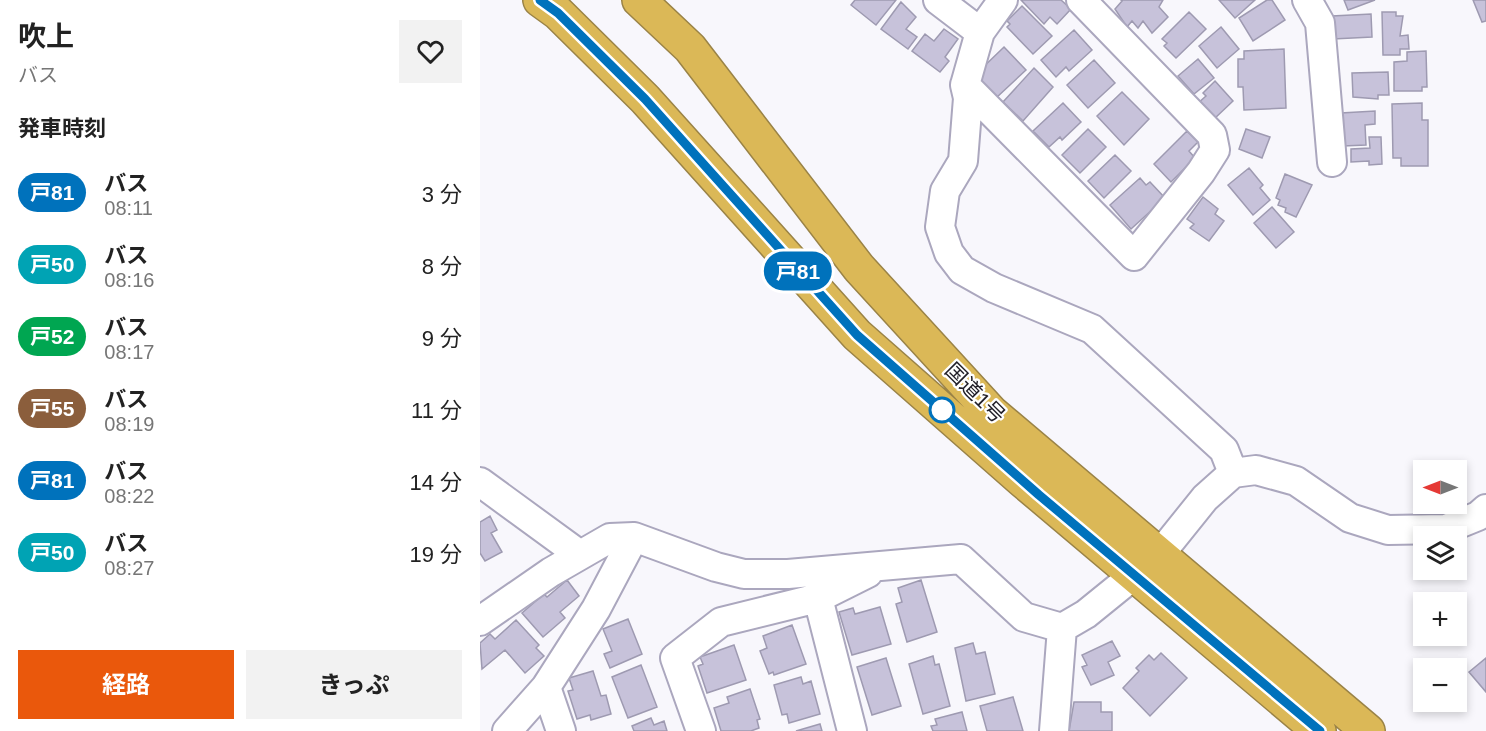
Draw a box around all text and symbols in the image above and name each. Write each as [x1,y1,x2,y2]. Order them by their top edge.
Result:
button: heart [399,20,462,83]
text: 吹上 [18,21,74,52]
text: バス [18,64,58,86]
text: 発車時刻 [18,116,106,141]
text: バス [104,171,148,196]
text: 戸81 [30,181,74,204]
text: 3 分 [422,182,462,207]
text: 08:11 [104,197,153,219]
text: バス [104,243,148,268]
line badge: 戸81 [764,252,832,290]
text: 戸50 [30,253,74,276]
text: 8 分 [422,254,462,279]
text: 戸81 [776,260,820,283]
text: 08:16 [104,269,154,291]
text: バス [104,315,148,340]
text: 戸52 [30,325,74,348]
text: 9 分 [422,326,462,351]
text: 08:17 [104,341,154,363]
street label: 国道1号 [941,358,1010,427]
text: バス [104,387,148,412]
text: 戸55 [30,397,74,420]
unlabelled marker [929,397,955,423]
text: 11 分 [411,398,462,423]
text: 08:19 [104,413,154,435]
text: バス [104,459,148,484]
north arrow [1413,460,1467,514]
map controls [1413,460,1467,712]
text: 戸81 [30,469,74,492]
text: 14 分 [409,470,462,495]
text: 08:22 [104,485,154,507]
button: layers [1413,526,1467,580]
text: バス [104,531,148,556]
text: 戸50 [30,541,74,564]
text: 19 分 [409,542,462,567]
text: 08:27 [104,557,154,579]
button: + [1413,592,1467,646]
button: 経路 [18,650,234,719]
button: きっぷ [246,650,462,719]
button: − [1413,658,1467,712]

